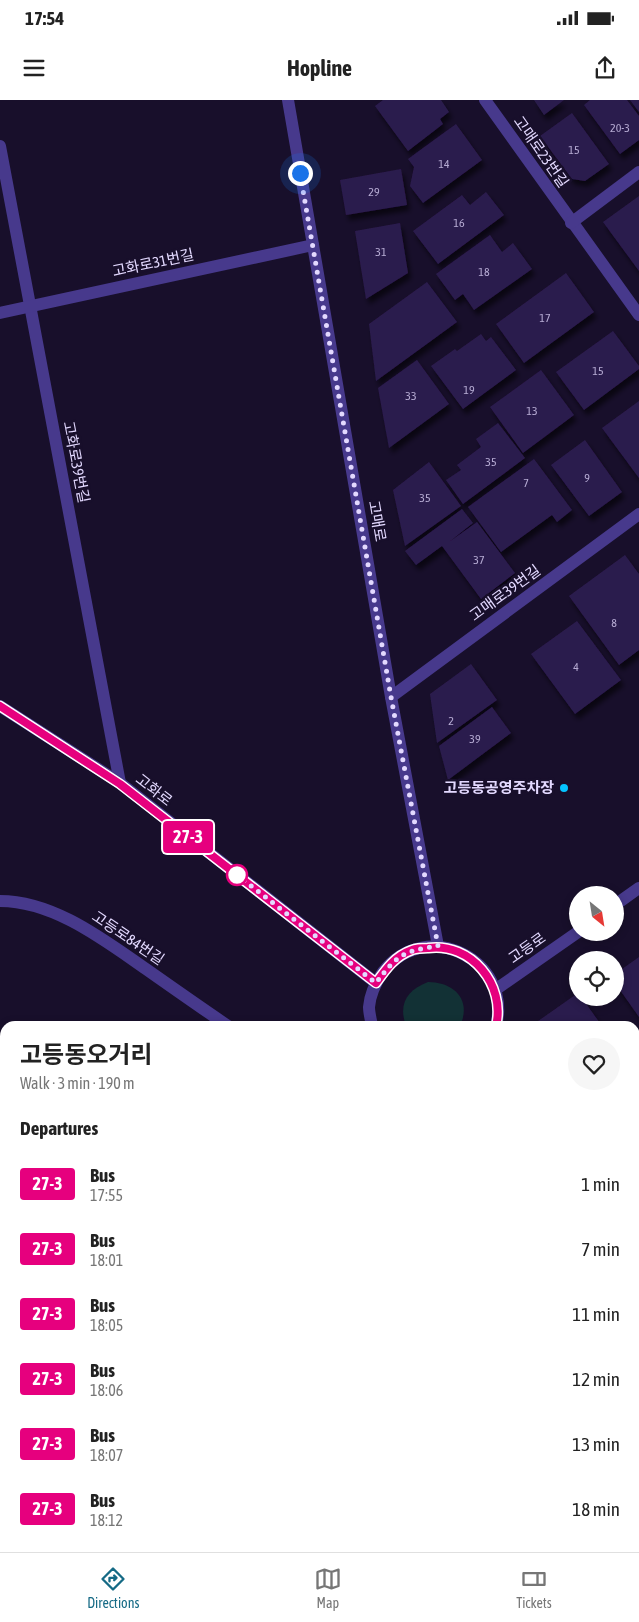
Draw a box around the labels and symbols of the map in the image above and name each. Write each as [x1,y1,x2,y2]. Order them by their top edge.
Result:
street label: 고매로23번길 [511,113,572,191]
house number: 20-3 [610,121,630,135]
house number: 15 [568,143,580,157]
house number: 14 [438,157,450,171]
your location [288,161,313,186]
house number: 29 [368,185,380,199]
house number: 16 [453,216,465,230]
house number: 31 [375,245,387,259]
street label: 고화로31번길 [110,246,195,279]
house number: 18 [478,265,490,279]
house number: 17 [539,311,551,325]
house number: 15 [592,364,604,378]
house number: 19 [463,383,475,397]
house number: 33 [405,389,417,403]
house number: 13 [526,404,538,418]
street label: 고화로39번길 [60,419,93,504]
house number: 35 [485,455,497,469]
house number: 9 [584,471,590,485]
house number: 7 [523,476,529,490]
house number: 35 [419,491,431,505]
street label: 고매로 [366,499,389,543]
house number: 37 [473,553,485,567]
street label: 고매로39번길 [466,561,543,624]
house number: 8 [611,616,617,630]
house number: 4 [573,660,579,674]
house number: 2 [448,714,454,728]
house number: 39 [469,732,481,746]
street label: 고화로 [133,770,176,809]
place label: 고등동공영주차장 [444,779,554,796]
marker: 고등동공영주차장 [558,782,570,794]
line badge: 27-3 [153,821,223,853]
unlabelled marker [226,864,248,886]
north arrow [569,886,624,941]
street label: 고등로84번길 [89,907,167,968]
street label: 고등로 [505,929,549,966]

